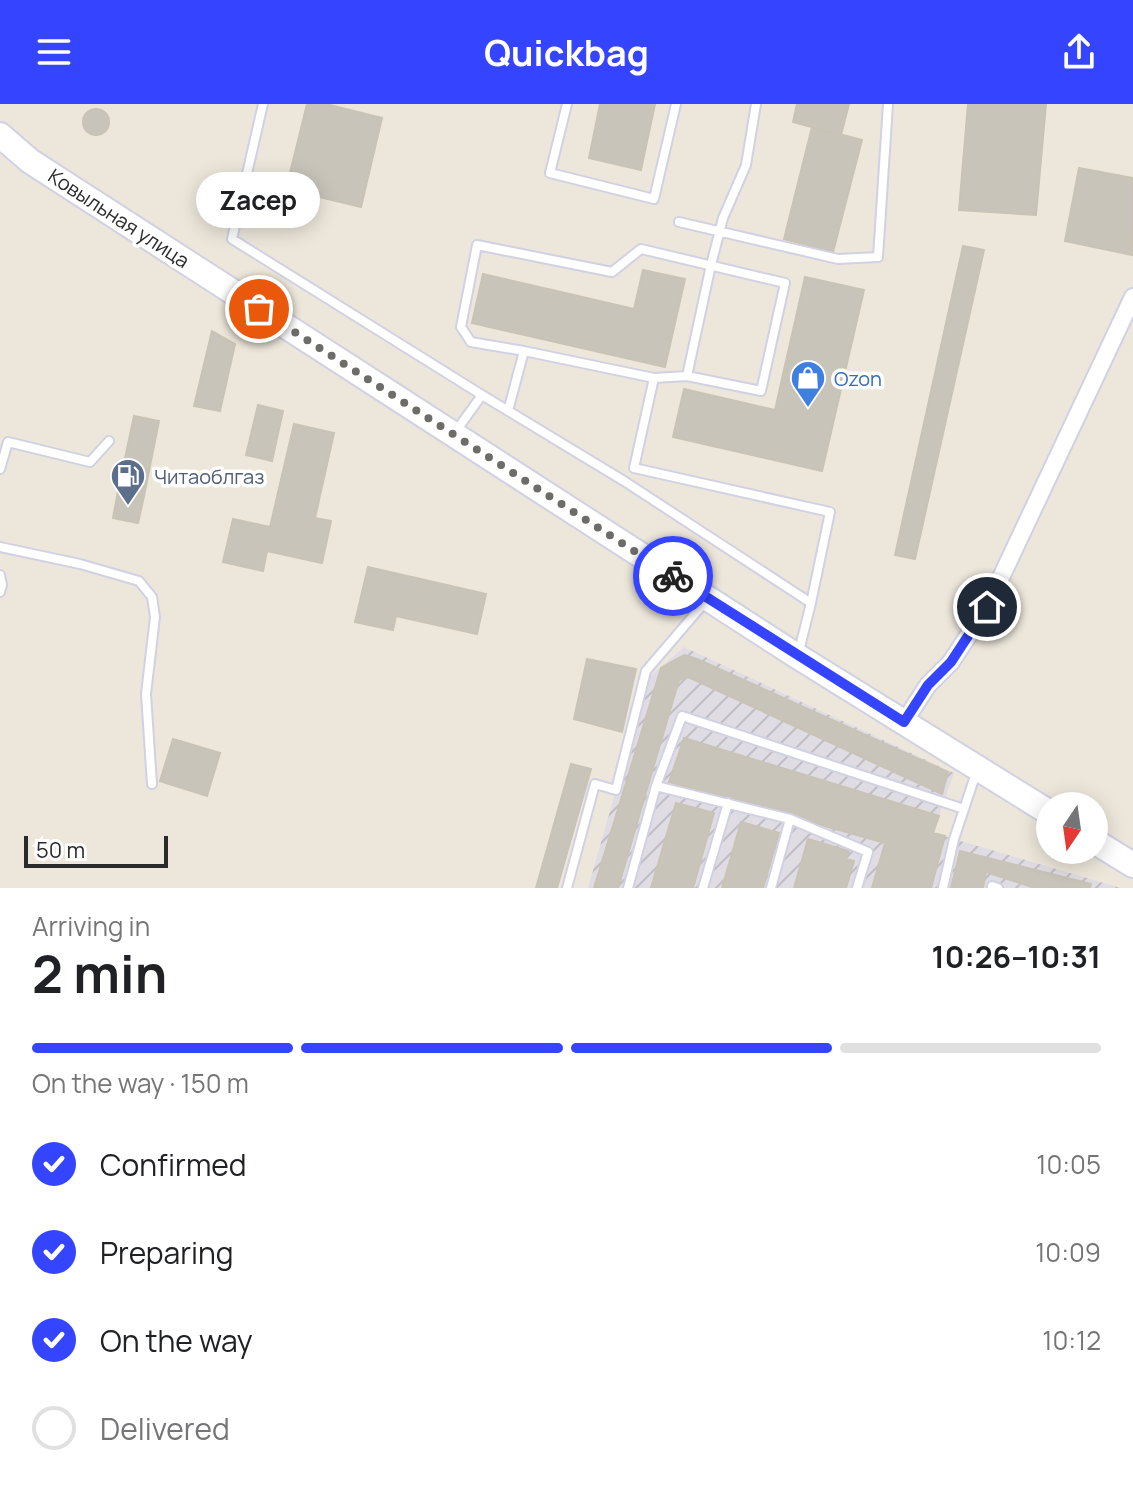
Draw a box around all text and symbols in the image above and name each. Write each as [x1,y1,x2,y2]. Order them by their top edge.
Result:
text: Quickbag [484,28,649,77]
icon: menu [32,30,76,74]
icon: share [1057,30,1101,74]
street label: Ковыльная улица [43,162,195,274]
callout: Zacep [197,173,321,229]
text: Zacep [219,182,297,218]
pin [225,275,293,343]
icon: bag [237,287,281,331]
shop icon: Ozon [789,359,827,409]
place label: Ozon [834,365,882,392]
fuel station icon: Читаоблгаз [109,457,147,507]
place label: Читаоблгаз [154,463,264,490]
courier [633,536,713,616]
icon: bike [651,554,695,598]
pin [953,573,1021,641]
icon: home [965,585,1009,629]
north arrow [1036,792,1108,864]
map controls [1036,792,1108,864]
scale bar [24,832,168,868]
text: 50 m [36,835,85,865]
text: Arriving in [32,908,150,944]
text: 10:26–10:31 [932,936,1101,977]
text: 2 min [32,938,167,1009]
text: On the way · 150 m [32,1065,249,1101]
icon: check [32,1142,76,1186]
text: Confirmed [100,1144,247,1185]
text: 10:05 [1036,1146,1101,1182]
icon: check [32,1230,76,1274]
text: Preparing [100,1232,234,1273]
text: 10:09 [1035,1234,1101,1270]
icon: check [32,1318,76,1362]
text: On the way [100,1320,253,1361]
text: 10:12 [1042,1322,1101,1358]
text: Delivered [100,1408,230,1449]

